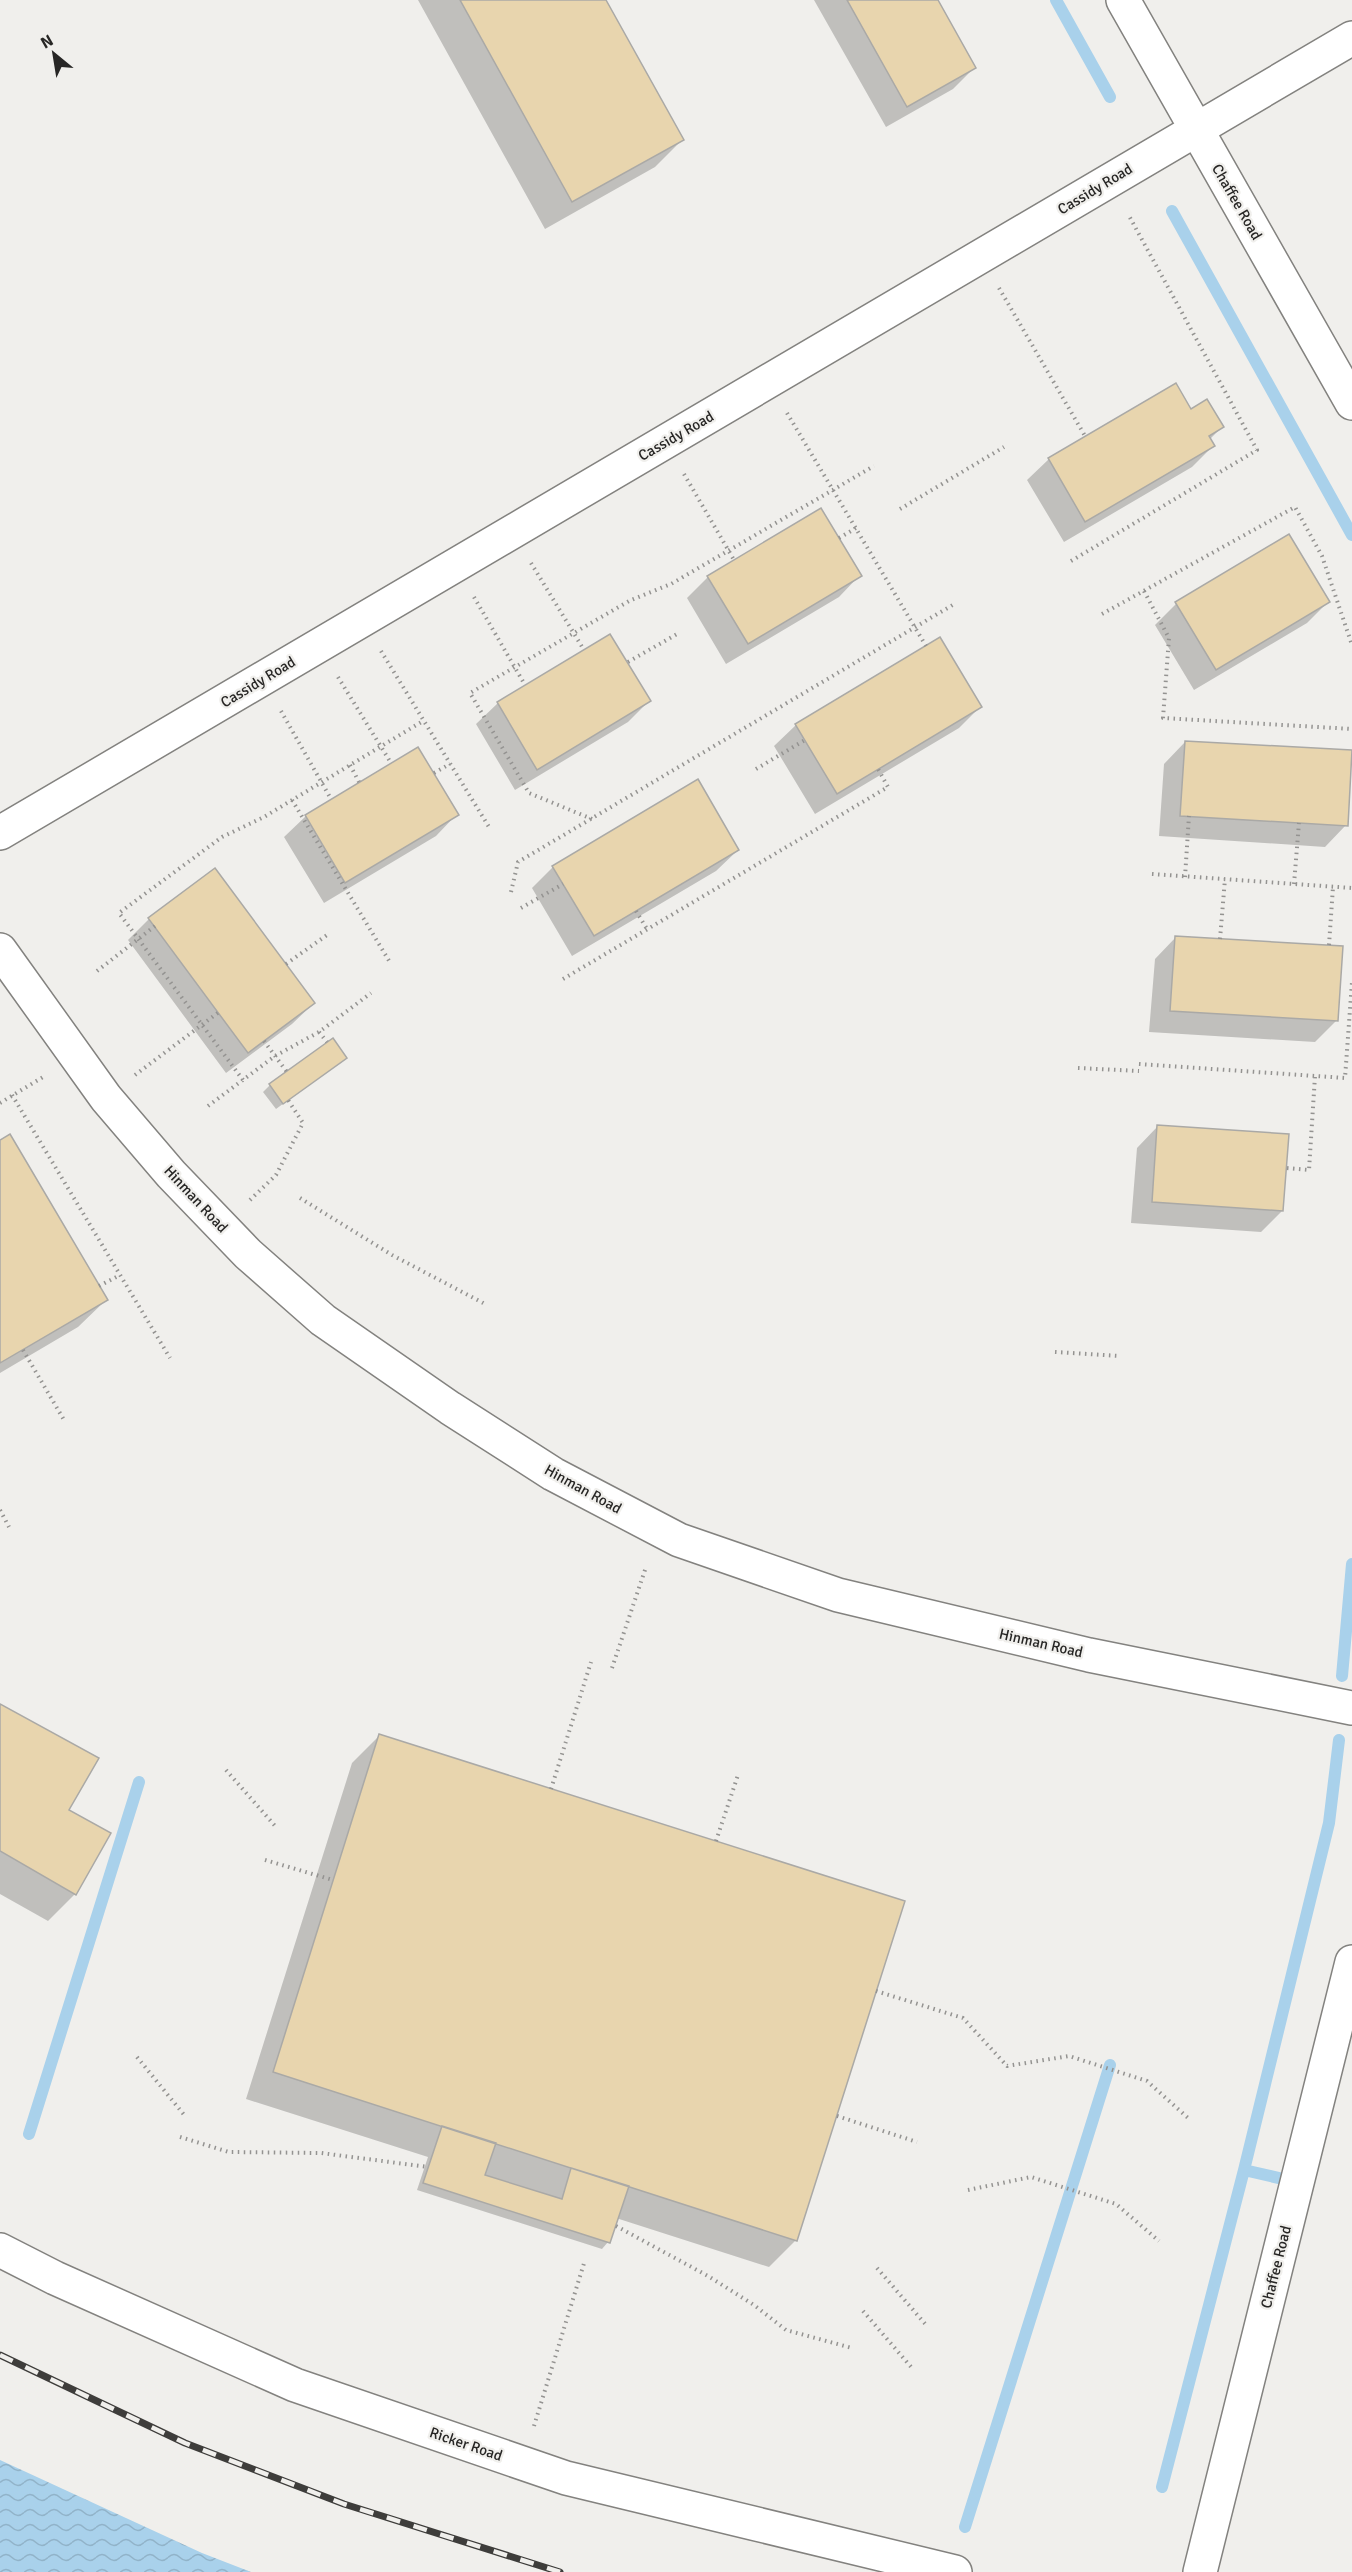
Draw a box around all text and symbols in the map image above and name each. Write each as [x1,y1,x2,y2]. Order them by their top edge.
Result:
north arrow [24,24,84,84]
text: N [37,30,57,53]
street label: Cassidy Road [1054,160,1136,218]
street label: Chaffee Road [1208,161,1266,243]
street label: Cassidy Road [635,407,717,465]
street label: Cassidy Road [217,653,299,711]
street label: Hinman Road [160,1162,232,1236]
street label: Hinman Road [541,1460,625,1518]
street label: Hinman Road [997,1625,1085,1661]
street label: Chaffee Road [1257,2224,1295,2310]
street label: Ricker Road [427,2423,505,2465]

